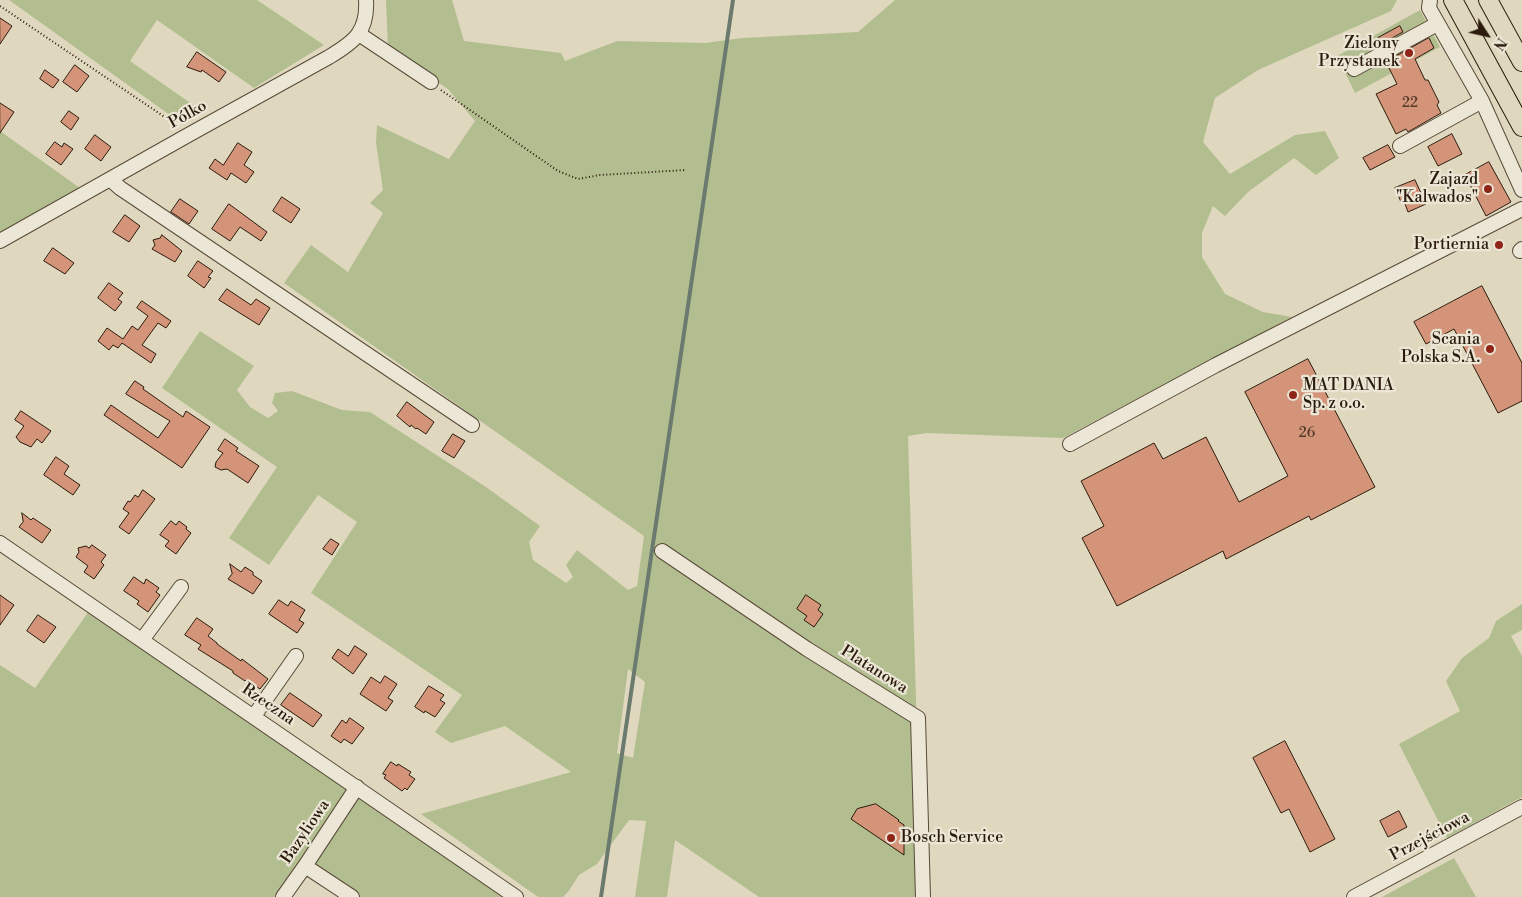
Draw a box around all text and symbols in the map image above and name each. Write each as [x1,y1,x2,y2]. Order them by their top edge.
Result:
north arrow [1462,10,1512,60]
place label: Zielony Przystanek [1319,34,1399,72]
text: N [1489,34,1510,53]
marker: Zielony Przystanek [1403,47,1415,59]
house number: 22 [1402,96,1418,112]
street label: Pólko [166,97,210,133]
place label: Zajazd "Kalwados" [1396,170,1478,208]
marker: Zajazd "Kalwados" [1482,183,1494,195]
place label: Portiernia [1414,235,1489,255]
marker: Portiernia [1493,239,1505,251]
place label: Scania Polska S.A. [1401,330,1480,368]
marker: Scania Polska S.A. [1484,343,1496,355]
place label: MAT DANIA Sp. z o.o. [1303,376,1394,414]
marker: MAT DANIA Sp. z o.o. [1287,389,1299,401]
house number: 26 [1299,426,1315,442]
street label: Platanowa [837,642,911,698]
street label: Rzeczna [238,680,298,730]
street label: Bazyliowa [278,796,334,868]
street label: Przejściowa [1387,808,1473,866]
place label: Bosch Service [901,828,1003,848]
marker: Bosch Service [885,832,897,844]

